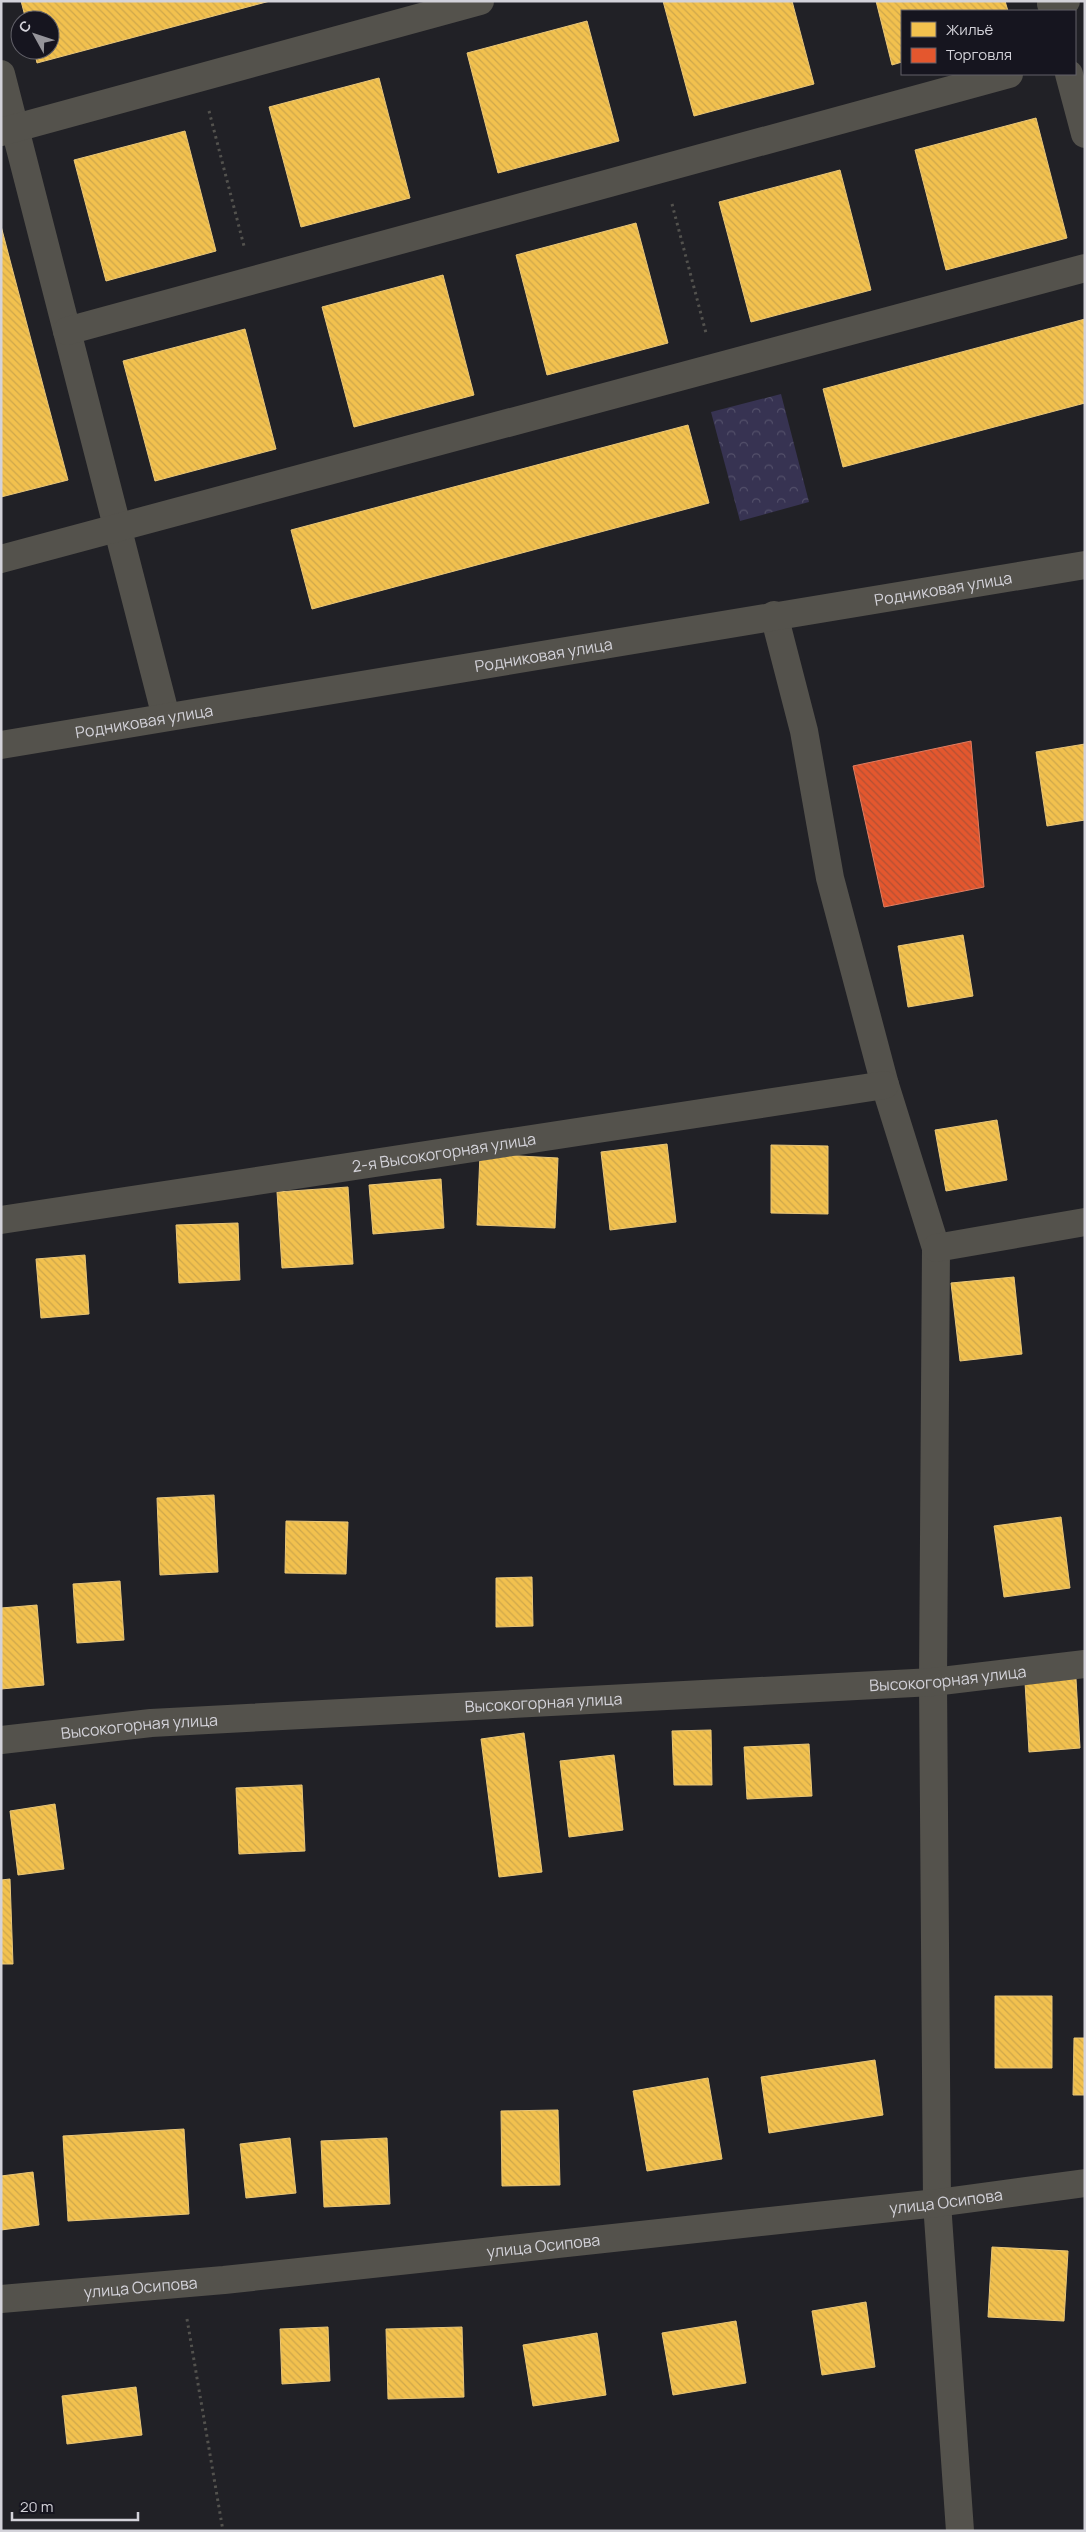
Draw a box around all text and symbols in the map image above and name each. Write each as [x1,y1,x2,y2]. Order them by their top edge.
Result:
north arrow [10,10,60,60]
legend [901,10,1076,75]
text: С [14,16,35,36]
text: Жильё [946,19,994,40]
text: Торговля [946,44,1012,65]
street label: Родниковая улица [873,566,1014,611]
street label: Родниковая улица [473,633,614,677]
street label: Родниковая улица [74,699,215,744]
street label: 2-я Высокогорная улица [350,1127,537,1177]
street label: Высокогорная улица [869,1660,1027,1696]
street label: Высокогорная улица [464,1687,623,1718]
street label: Высокогорная улица [59,1709,218,1744]
street label: улица Осипова [888,2183,1004,2219]
street label: улица Осипова [485,2228,601,2263]
street label: улица Осипова [83,2271,198,2303]
scale bar [12,2490,139,2522]
text: 20 m [20,2496,53,2517]

